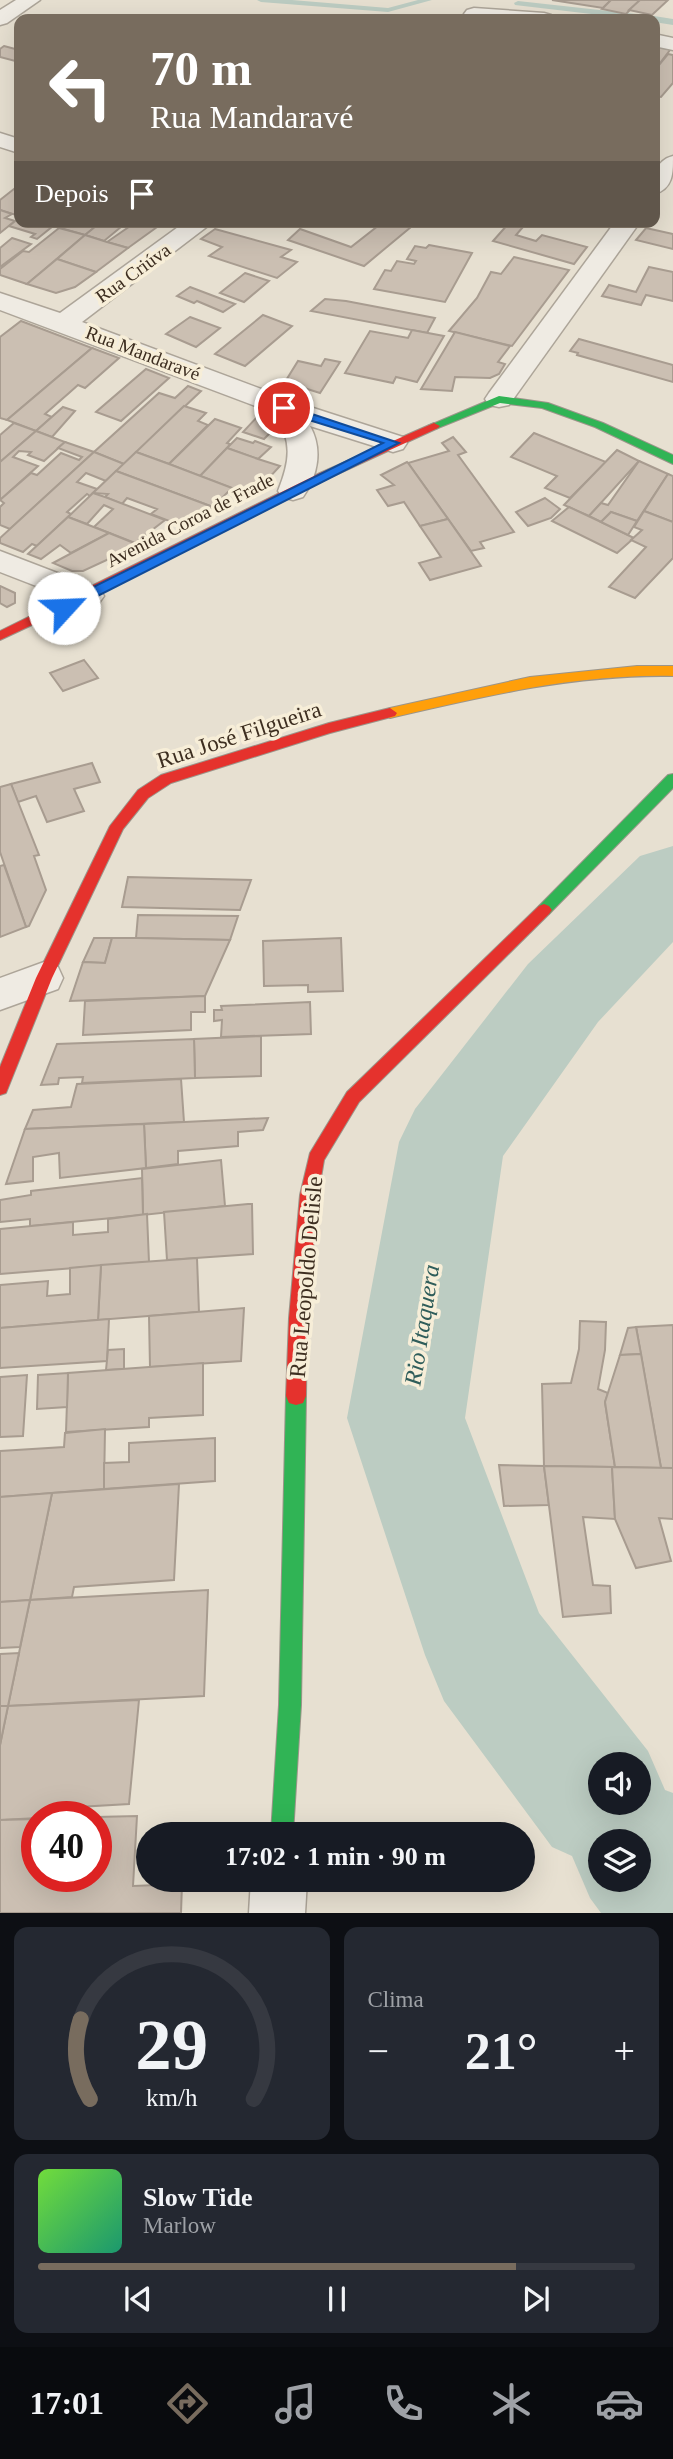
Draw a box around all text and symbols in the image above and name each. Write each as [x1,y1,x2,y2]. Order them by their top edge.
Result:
text: 70 m [150,41,252,96]
icon: left [35,42,126,133]
text: Rua Mandaravé [150,99,353,135]
icon: arrive [123,175,161,213]
text: Depois [35,179,109,208]
street label: Rua Criúva [92,239,175,307]
street label: Rua Mandaravé [83,322,203,384]
pin [254,378,314,438]
icon: arrive [265,389,303,427]
street label: Avenida Coroa de Frade [103,469,277,571]
position arrow [27,571,101,645]
street label: Rua José Filgueira [154,697,324,773]
street label: Rua Leopoldo Delisle [285,1175,327,1379]
water label: Rio Itaquera [399,1263,444,1388]
map controls [588,1752,651,1892]
button: sound [588,1752,651,1815]
speed limit sign: 40 [21,1801,112,1892]
button: layers [588,1829,651,1892]
text: 17:02 · 1 min · 90 m [225,1842,446,1871]
text: Clima [368,1987,424,2012]
text: 29 [135,2005,208,2086]
text: 21° [465,2023,538,2080]
text: − [368,2030,389,2072]
text: + [614,2030,635,2072]
text: km/h [146,2084,198,2111]
text: Slow Tide [143,2183,253,2212]
text: Marlow [143,2213,216,2238]
icon: previous [119,2280,157,2318]
icon: pause [318,2280,356,2318]
icon: next [517,2280,555,2318]
icon: directions [163,2379,212,2428]
icon: music [271,2379,320,2428]
icon: phone [379,2379,428,2428]
icon: climate [487,2379,536,2428]
icon: car [595,2379,644,2428]
text: 17:01 [29,2385,104,2421]

